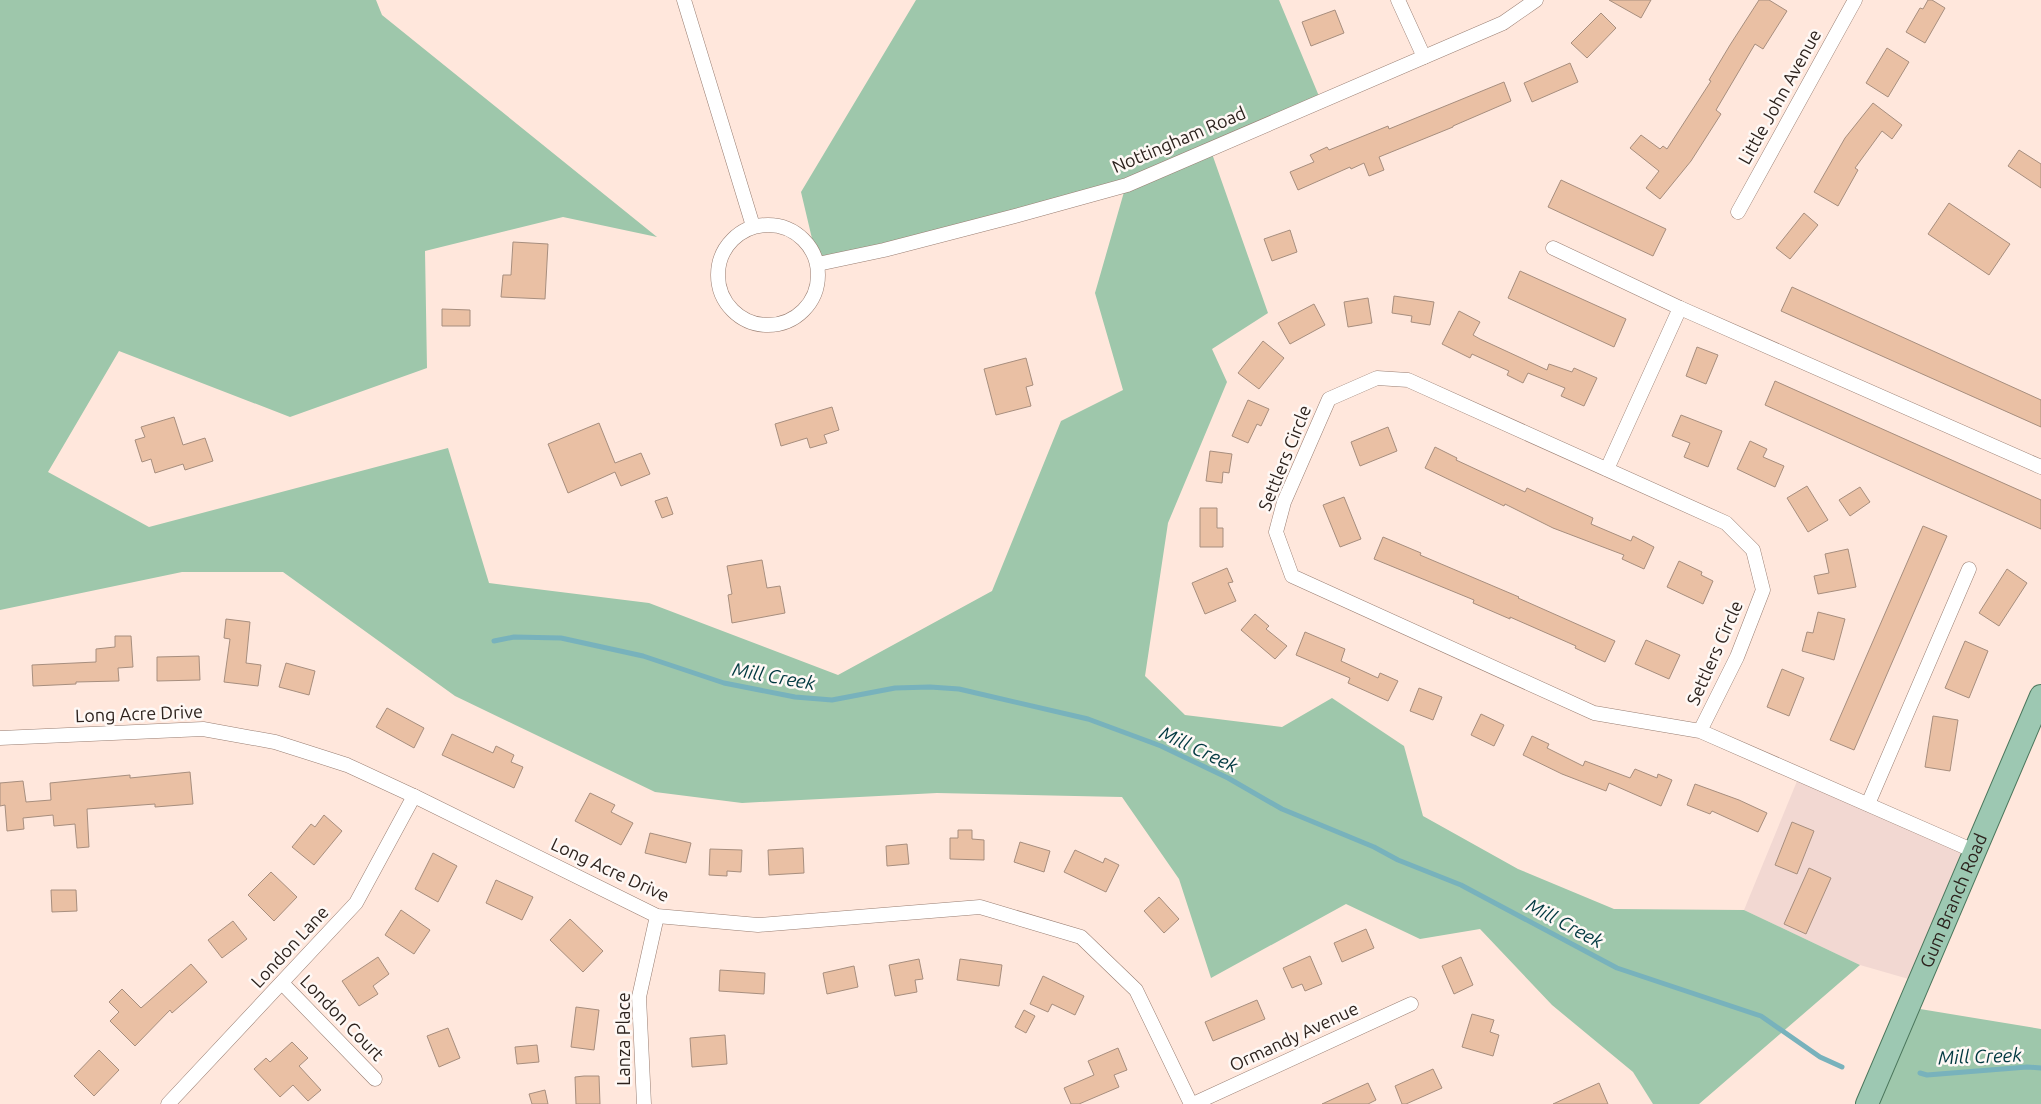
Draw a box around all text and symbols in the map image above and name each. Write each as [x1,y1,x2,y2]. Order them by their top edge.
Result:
street label: Little John Avenue [1734,26,1825,167]
street label: Nottingham Road [1109,102,1248,176]
street label: Settlers Circle [1254,402,1314,513]
street label: Settlers Circle [1682,597,1746,708]
water label: Mill Creek [731,658,817,694]
street label: Long Acre Drive [75,701,203,725]
water label: Mill Creek [1156,721,1242,777]
street label: Gum Branch Road [1915,830,1990,970]
street label: Long Acre Drive [548,833,673,905]
water label: Mill Creek [1523,894,1607,953]
street label: London Lane [246,901,332,991]
street label: London Court [297,970,389,1064]
street label: Lanza Place [613,992,633,1086]
street label: Ormandy Avenue [1226,997,1361,1075]
water label: Mill Creek [1938,1044,2023,1068]

